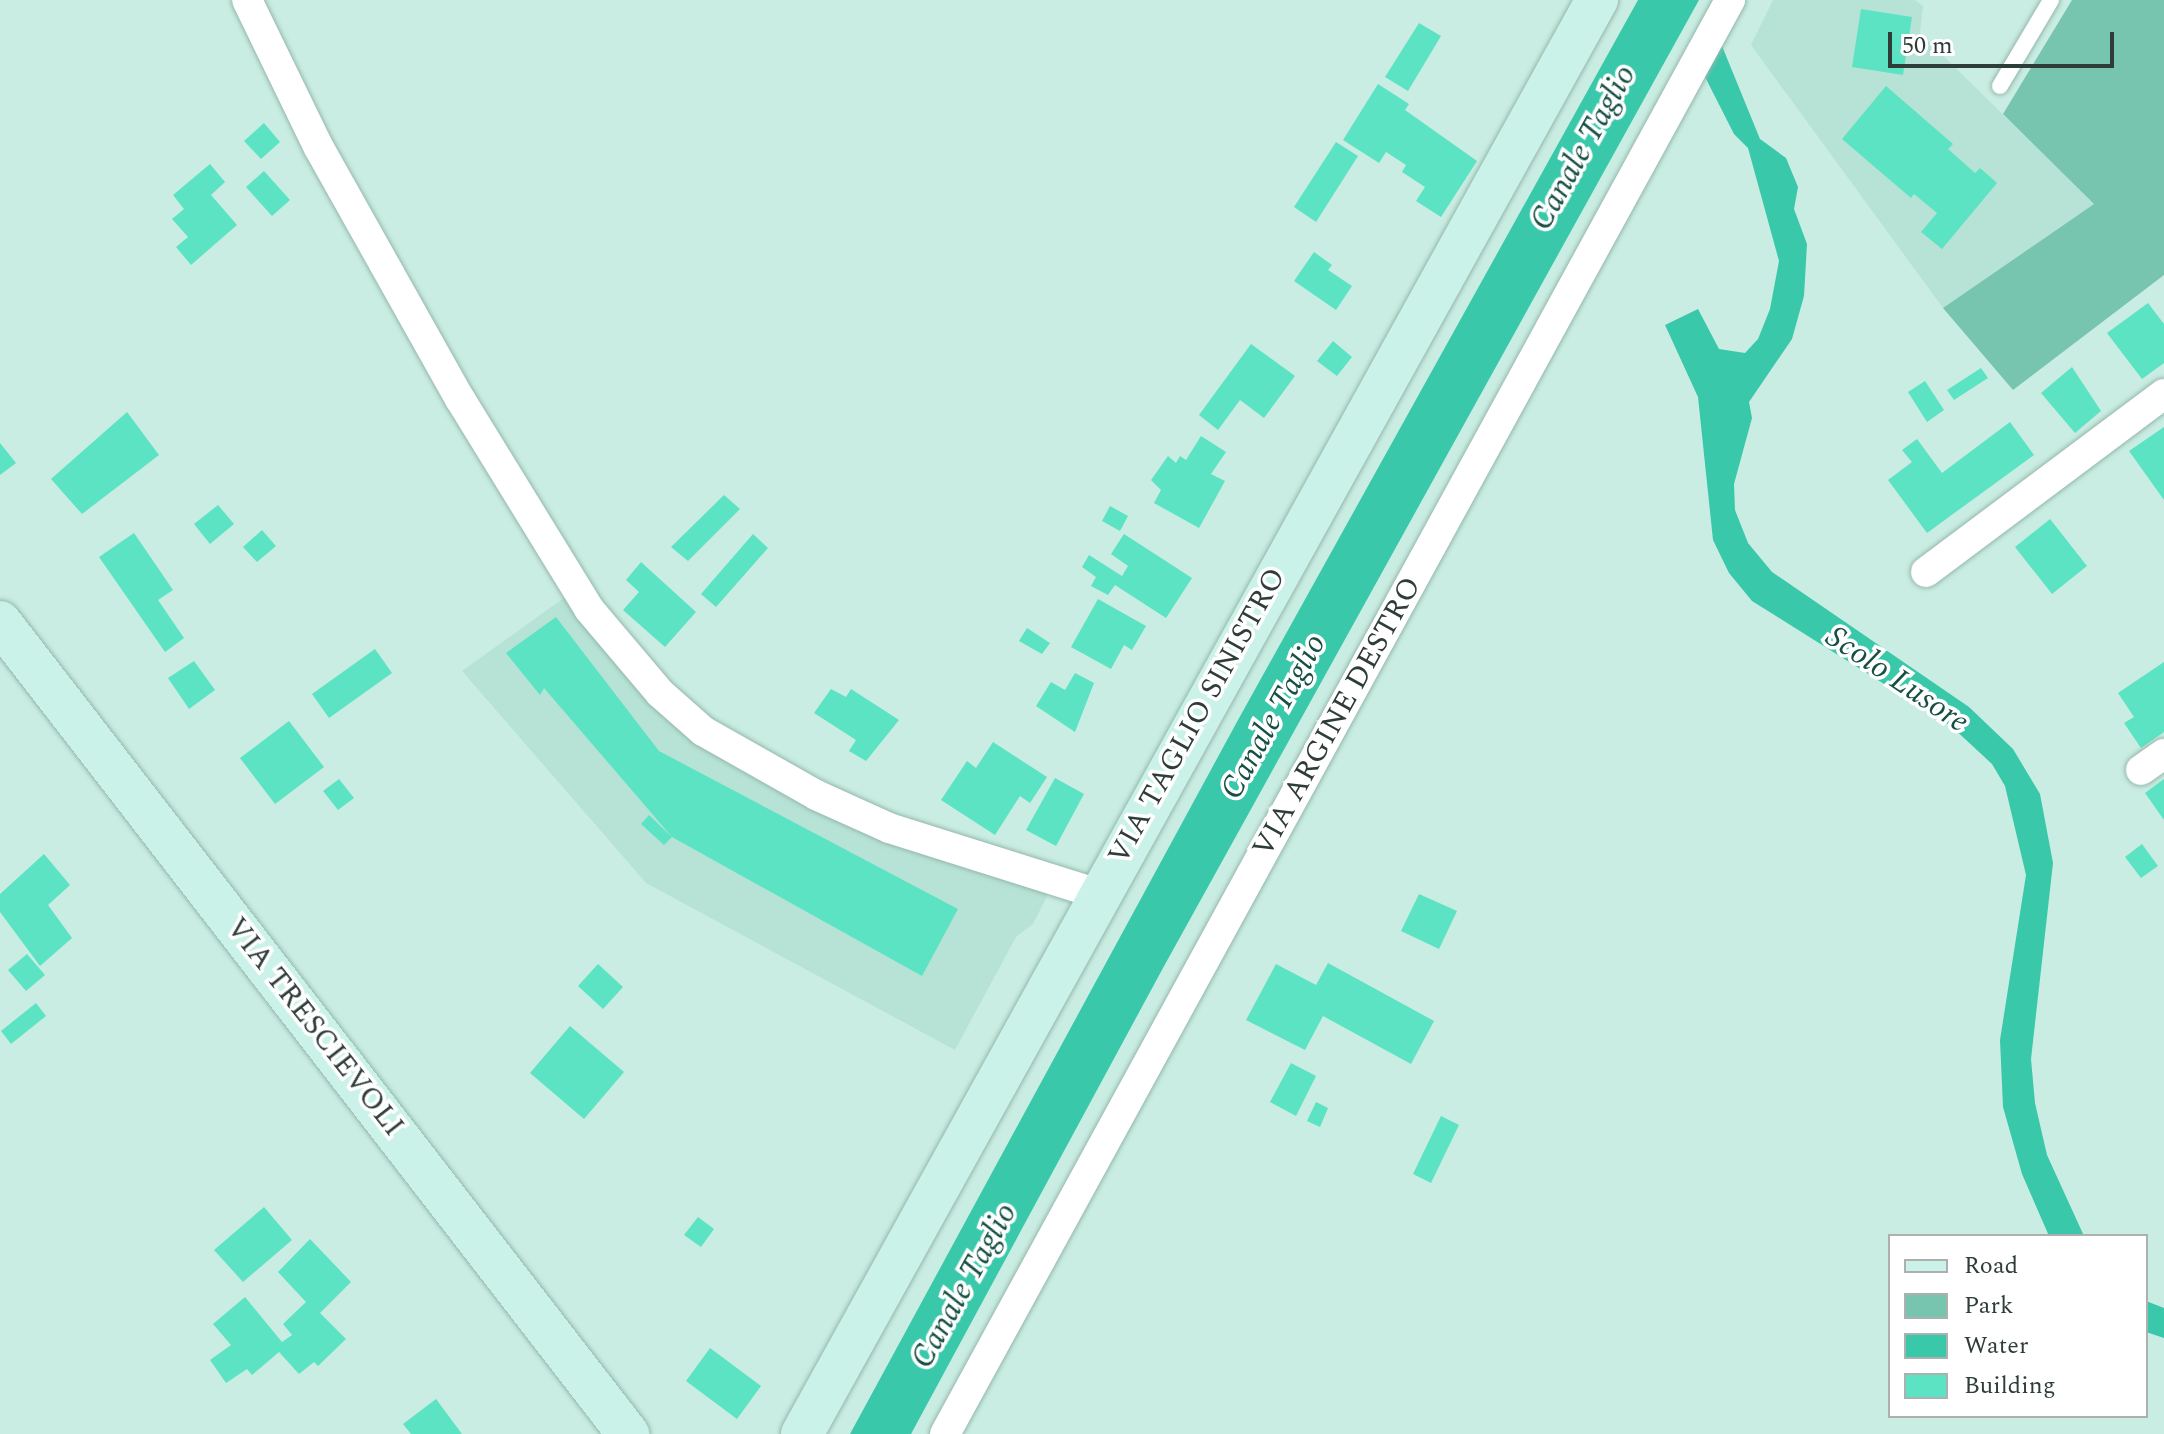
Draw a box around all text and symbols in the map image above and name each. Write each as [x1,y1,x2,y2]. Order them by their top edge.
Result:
scale bar [1892,16,2118,66]
text: 50 m [1902,28,1953,64]
water label: Canale Taglio [1523,59,1645,237]
street label: VIA TAGLIO SINISTRO [1101,562,1293,870]
street label: VIA ARGINE DESTRO [1245,571,1429,863]
water label: Scolo Lusore [1818,618,1976,742]
water label: Canale Taglio [1213,628,1335,806]
street label: VIA TRESCIEVOLI [218,910,412,1144]
water label: Canale Taglio [904,1197,1026,1375]
legend [1888,1234,2148,1418]
text: Road [1964,1248,2018,1284]
text: Park [1964,1288,2014,1324]
text: Water [1964,1328,2028,1364]
text: Building [1964,1368,2056,1404]

